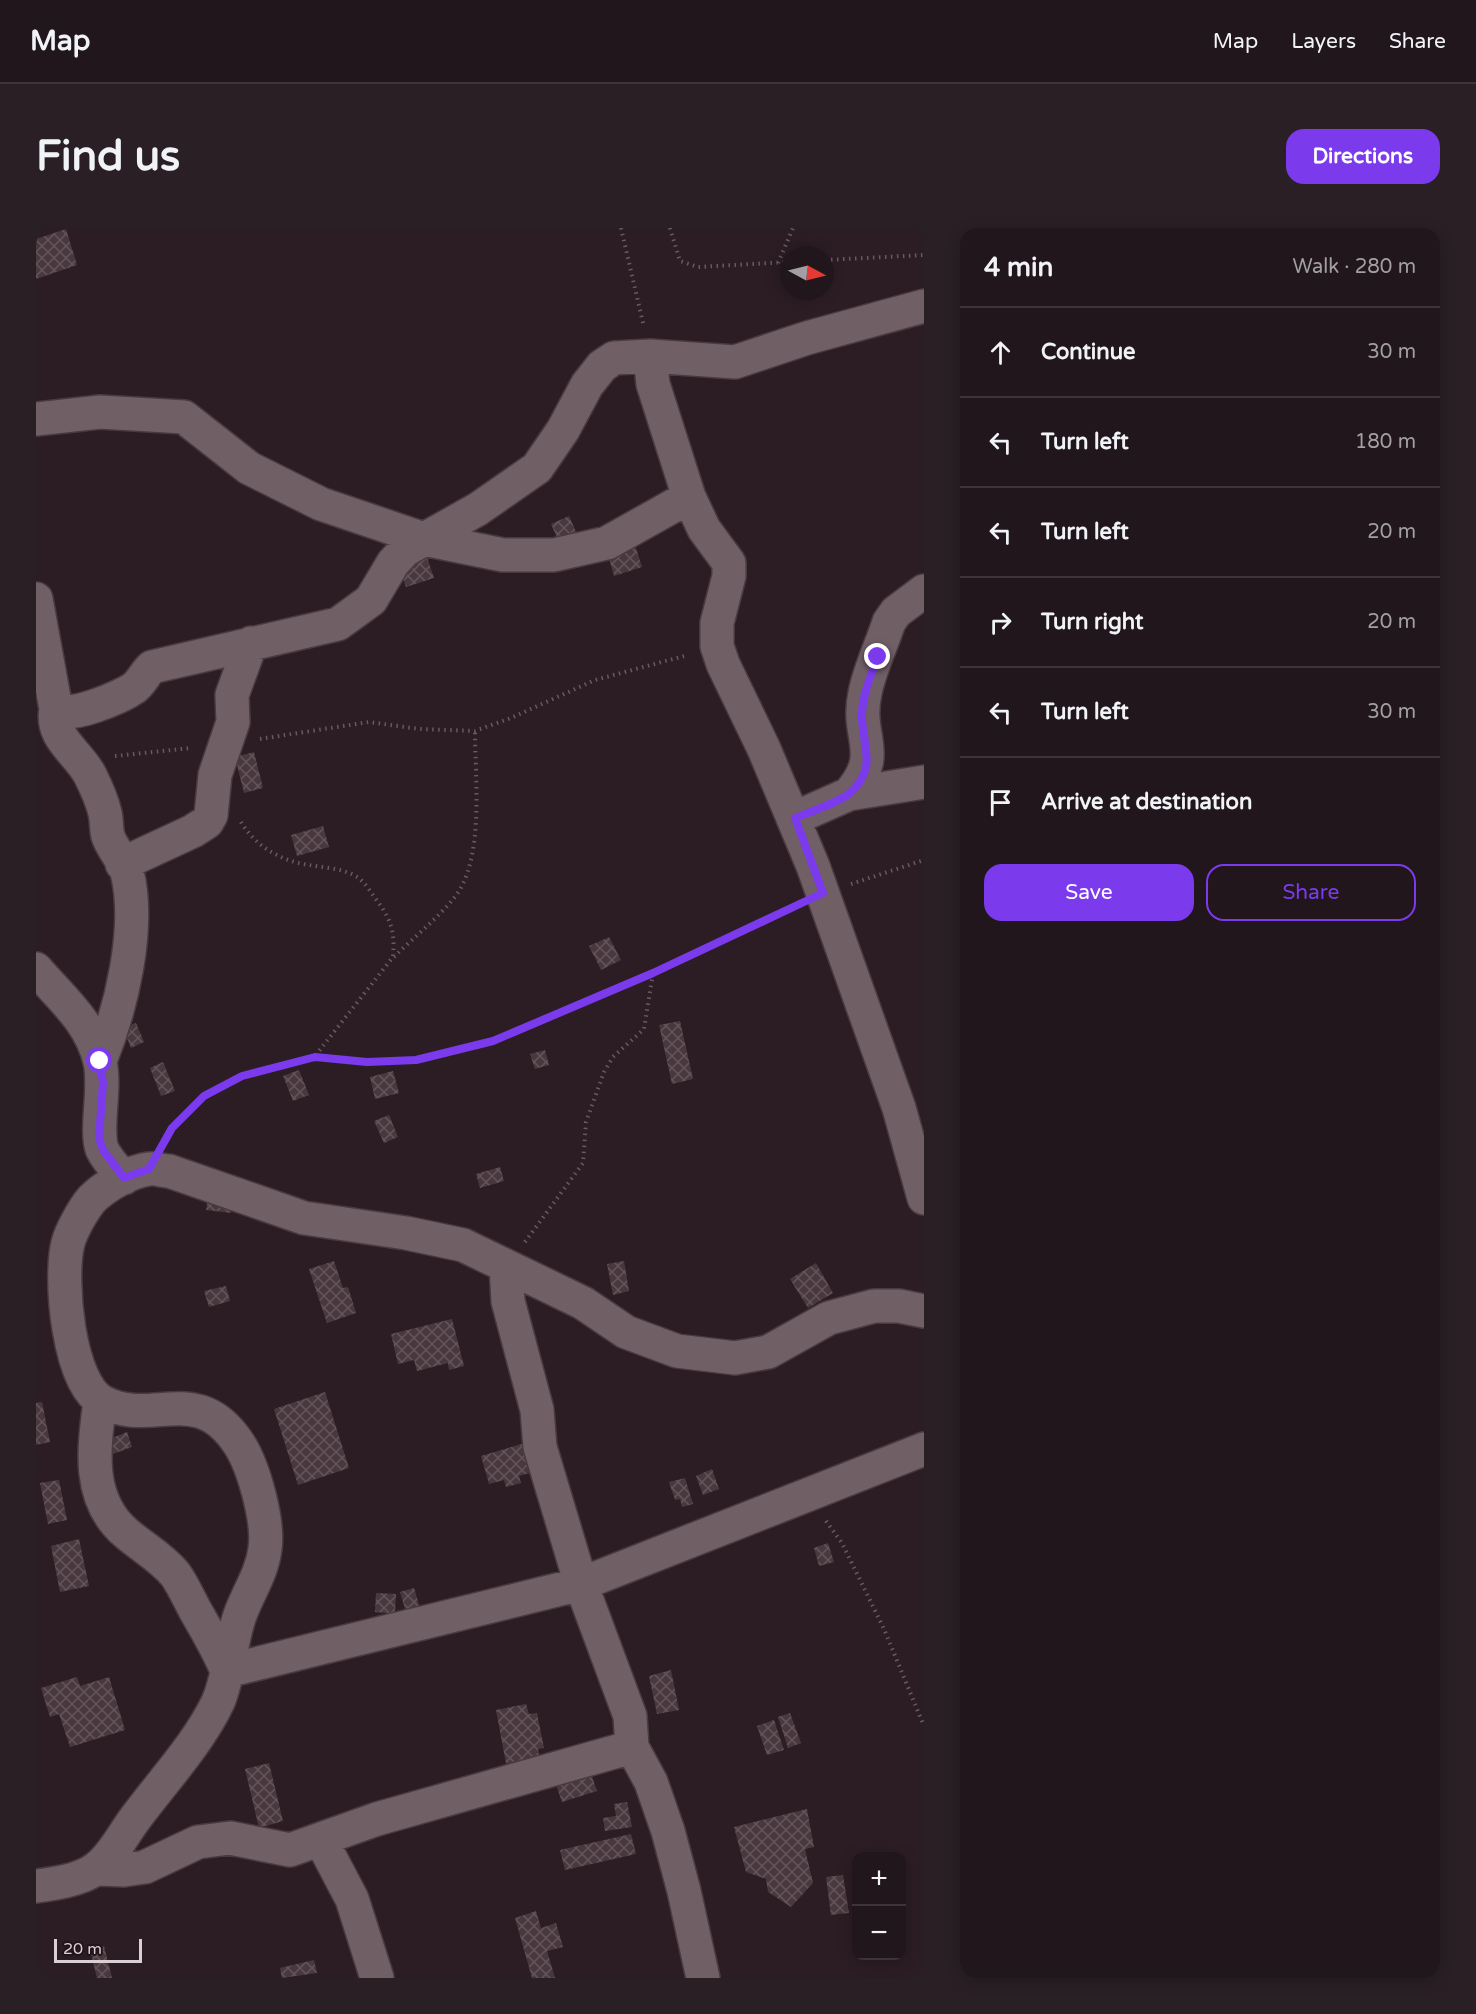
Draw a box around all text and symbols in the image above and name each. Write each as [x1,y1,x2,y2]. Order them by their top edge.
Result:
text: Map [30,24,90,58]
text: Map [1213,29,1258,54]
text: Layers [1291,29,1356,54]
text: Share [1389,29,1446,54]
button: Directions [1286,129,1440,184]
text: Find us [36,131,180,182]
north arrow [780,246,834,300]
text: 4 min [984,252,1053,283]
text: Walk · 280 m [1293,255,1416,279]
icon: ahead [984,336,1017,369]
text: Continue [1041,339,1136,365]
text: 30 m [1367,340,1416,364]
icon: left [984,426,1017,459]
text: Turn left [1041,429,1129,455]
text: 180 m [1355,430,1416,454]
icon: left [984,516,1017,549]
text: Turn left [1041,519,1129,545]
text: 20 m [1367,520,1416,544]
icon: right [984,606,1017,639]
text: Turn right [1041,609,1143,635]
text: 20 m [1367,610,1416,634]
route end [864,643,890,669]
icon: left [984,696,1017,729]
text: Turn left [1041,699,1129,725]
text: 30 m [1367,700,1416,724]
icon: arrive [984,786,1017,819]
text: Arrive at destination [1041,789,1252,815]
button: Save [984,864,1194,921]
button: Share [1206,864,1416,921]
route start [86,1047,112,1073]
map controls [852,1852,906,1960]
button: + [852,1852,906,1906]
button: − [852,1906,906,1960]
scale bar [54,1936,142,1964]
text: 20 m [63,1939,102,1959]

